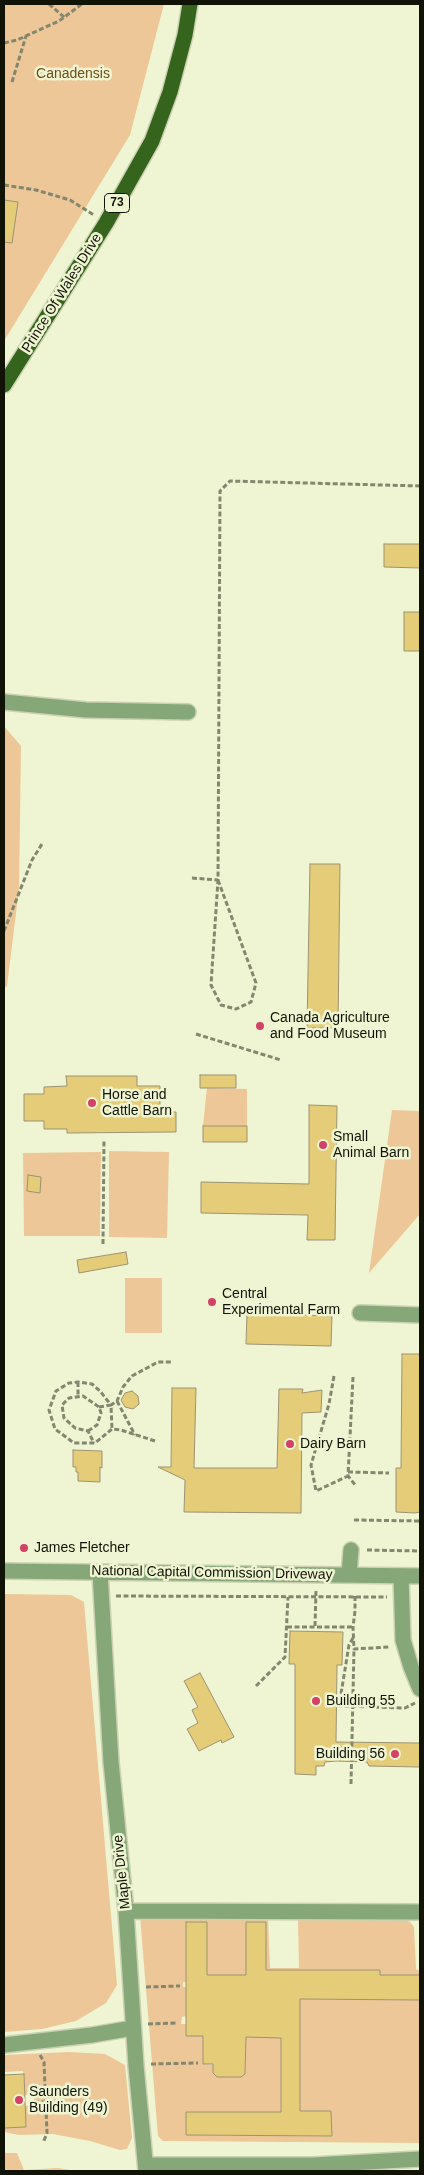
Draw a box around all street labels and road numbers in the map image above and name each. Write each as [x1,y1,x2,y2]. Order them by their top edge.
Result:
road number: 73 [104,194,130,212]
street label: Prince Of Wales Drive [19,230,105,356]
street label: National Capital Commission Driveway [91,1562,333,1584]
street label: Maple Drive [110,1834,134,1910]

